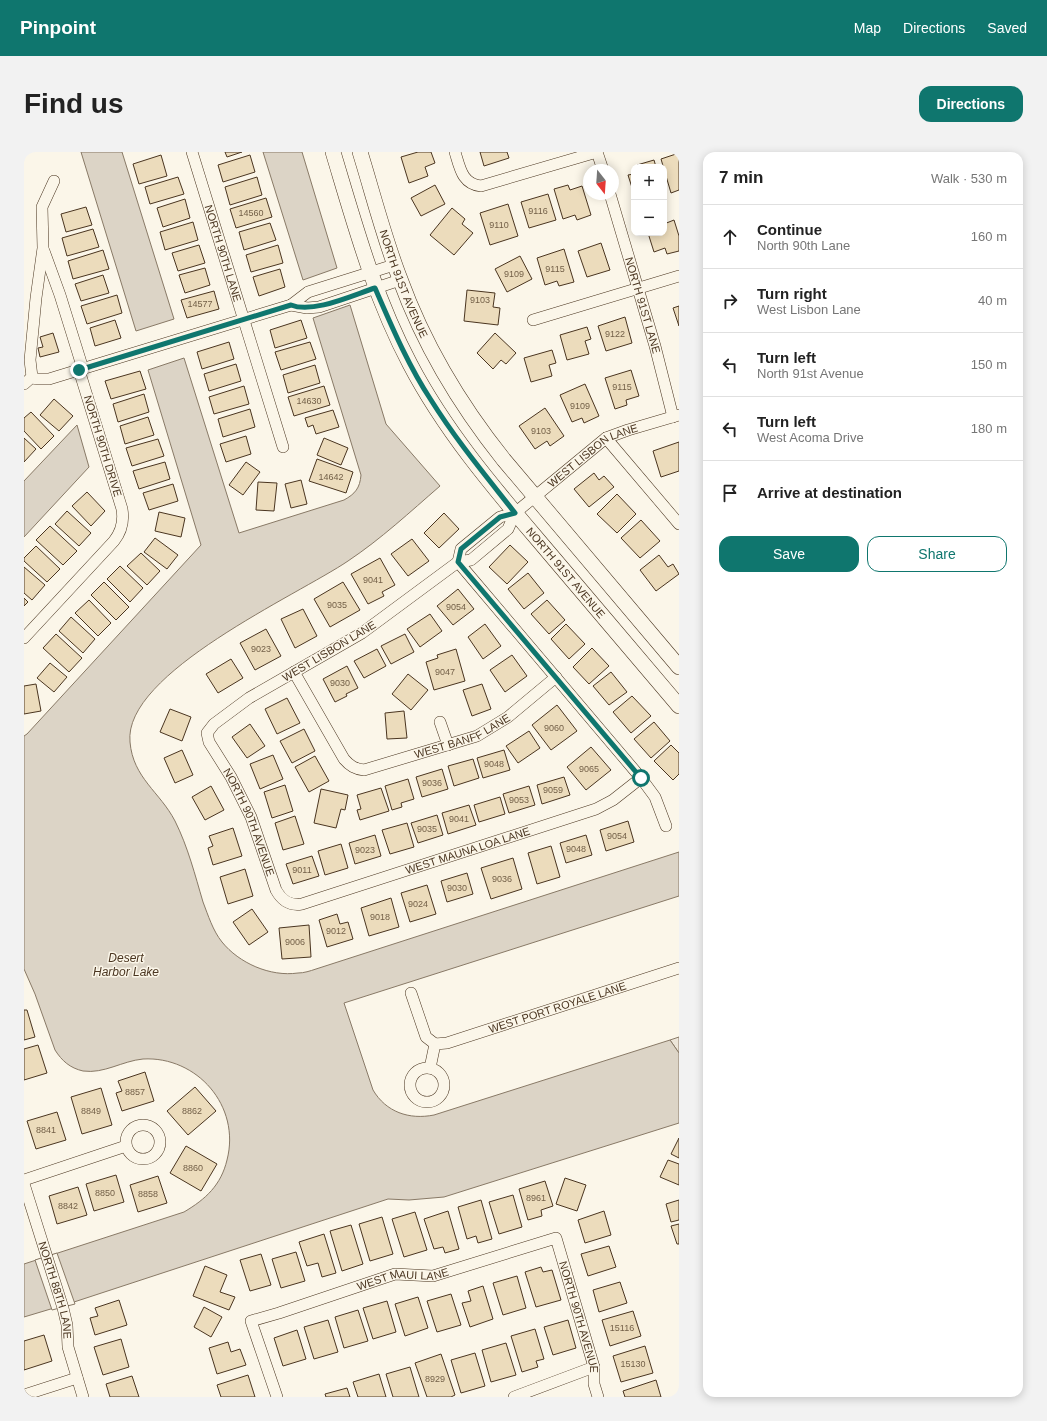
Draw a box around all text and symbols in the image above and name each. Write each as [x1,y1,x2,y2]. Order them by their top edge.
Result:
text: Pinpoint [20,17,96,38]
text: Map [854,20,881,36]
text: Directions [903,20,965,36]
text: Saved [987,20,1027,36]
button: Directions [919,86,1023,122]
text: Find us [24,88,124,119]
north arrow [583,164,619,200]
map controls [631,164,667,236]
button: + [631,164,667,200]
text: 7 min [719,168,763,187]
text: Walk · 530 m [931,171,1007,186]
button: − [631,200,667,236]
street label: NORTH 90TH LANE [203,203,244,303]
house number: 9116 [528,206,548,216]
house number: 14560 [238,208,264,218]
house number: 9110 [489,220,509,230]
text: Continue [757,221,822,238]
icon: ahead [719,226,741,248]
street label: NORTH 91ST AVENUE [377,228,430,340]
text: 160 m [971,229,1007,244]
text: North 90th Lane [757,238,850,253]
street label: NORTH 91ST LANE [623,256,663,355]
house number: 9115 [545,264,565,274]
house number: 9109 [504,269,524,279]
text: Turn right [757,285,827,302]
icon: right [719,290,741,312]
text: 40 m [978,293,1007,308]
house number: 9103 [470,295,490,305]
house number: 14577 [187,299,213,309]
text: West Lisbon Lane [757,302,861,317]
house number: 9122 [605,329,625,339]
text: Turn left [757,349,816,366]
icon: left [719,354,741,376]
text: 150 m [971,357,1007,372]
route end [70,361,88,379]
text: North 91st Avenue [757,366,864,381]
house number: 9115 [612,382,632,392]
street label: NORTH 90TH DRIVE [82,394,124,498]
house number: 14630 [296,396,322,406]
house number: 9109 [570,401,590,411]
text: Turn left [757,413,816,430]
icon: left [719,418,741,440]
street label: WEST LISBON LANE [545,421,639,489]
text: 180 m [971,421,1007,436]
house number: 9103 [531,426,551,436]
text: West Acoma Drive [757,430,864,445]
house number: 14642 [318,472,344,482]
icon: arrive [719,482,741,504]
text: Arrive at destination [757,484,902,501]
street label: NORTH 91ST AVENUE [524,525,608,620]
button: Save [719,536,859,572]
button: Share [867,536,1007,572]
house number: 9041 [363,575,383,585]
house number: 9035 [327,600,347,610]
house number: 9054 [446,602,466,612]
street label: WEST LISBON LANE [280,618,378,684]
house number: 9023 [251,644,271,654]
house number: 9047 [435,667,455,677]
house number: 9030 [330,678,350,688]
street label: WEST BANFF LANE [413,711,512,761]
house number: 9060 [544,723,564,733]
house number: 9048 [484,759,504,769]
house number: 9065 [579,764,599,774]
street label: NORTH 90TH AVENUE [221,766,277,878]
route start [632,769,650,787]
house number: 9036 [422,778,442,788]
house number: 9059 [543,785,563,795]
house number: 9053 [509,795,529,805]
house number: 9041 [449,814,469,824]
house number: 9035 [417,824,437,834]
street label: WEST MAUNA LOA LANE [404,825,531,876]
house number: 9054 [607,831,627,841]
house number: 9048 [566,844,586,854]
house number: 9023 [355,845,375,855]
house number: 9011 [292,865,312,875]
house number: 9036 [492,874,512,884]
house number: 9030 [447,883,467,893]
house number: 9024 [408,899,428,909]
house number: 9018 [370,912,390,922]
house number: 9012 [326,926,346,936]
house number: 9006 [285,937,305,947]
water label: Desert Harbor Lake [93,951,159,979]
street label: WEST PORT ROYALE LANE [487,980,628,1035]
house number: 8857 [125,1087,145,1097]
house number: 8849 [81,1106,101,1116]
house number: 8862 [182,1106,202,1116]
house number: 8841 [36,1125,56,1135]
house number: 8860 [183,1163,203,1173]
house number: 8850 [95,1188,115,1198]
house number: 8858 [138,1189,158,1199]
house number: 8961 [526,1193,546,1203]
house number: 8842 [58,1201,78,1211]
street label: NORTH 88TH LANE [36,1240,74,1339]
street label: NORTH 90TH AVENUE [557,1260,600,1373]
street label: WEST MAUI LANE [355,1266,450,1292]
house number: 15116 [610,1323,634,1333]
house number: 15130 [620,1359,646,1369]
house number: 8929 [425,1374,445,1384]

